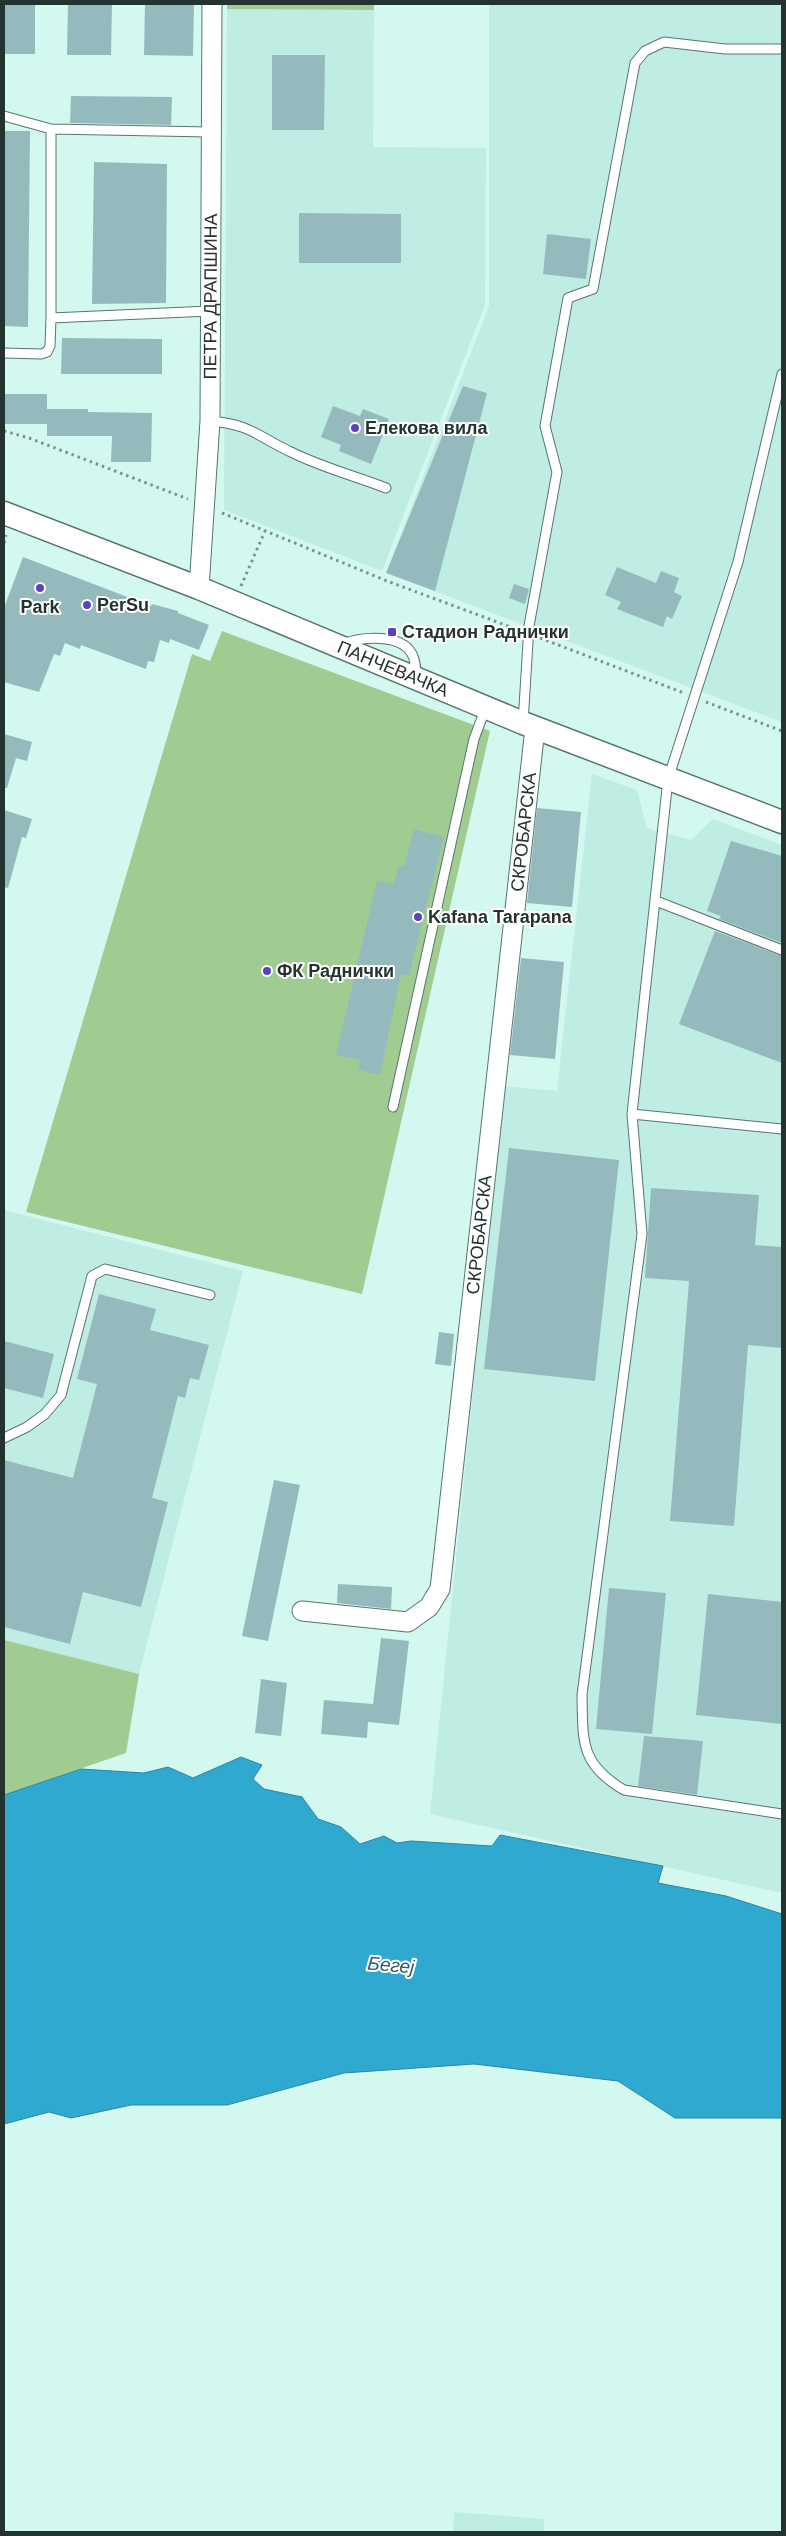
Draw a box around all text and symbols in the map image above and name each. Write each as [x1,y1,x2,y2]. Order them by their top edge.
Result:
street label: ПЕТРА ДРАПШИНА [200,213,221,379]
place label: Елекова вила [365,418,488,438]
marker: Елекова вила [349,422,361,434]
marker: Park [34,582,46,594]
place label: PerSu [97,595,149,615]
place label: Park [20,597,60,617]
marker: PerSu [81,599,93,611]
place label: Стадион Раднички [402,622,569,642]
marker: Стадион Раднички [386,626,398,638]
street label: ПАНЧЕВАЧКА [334,637,451,701]
street label: СКРОБАРСКА [507,771,540,893]
place label: Kafana Tarapana [428,907,573,927]
marker: Kafana Tarapana [412,911,424,923]
place label: ФК Раднички [277,961,394,981]
marker: ФК Раднички [261,965,273,977]
street label: СКРОБАРСКА [463,1174,496,1295]
water label: Бегеј [367,1952,416,1978]

